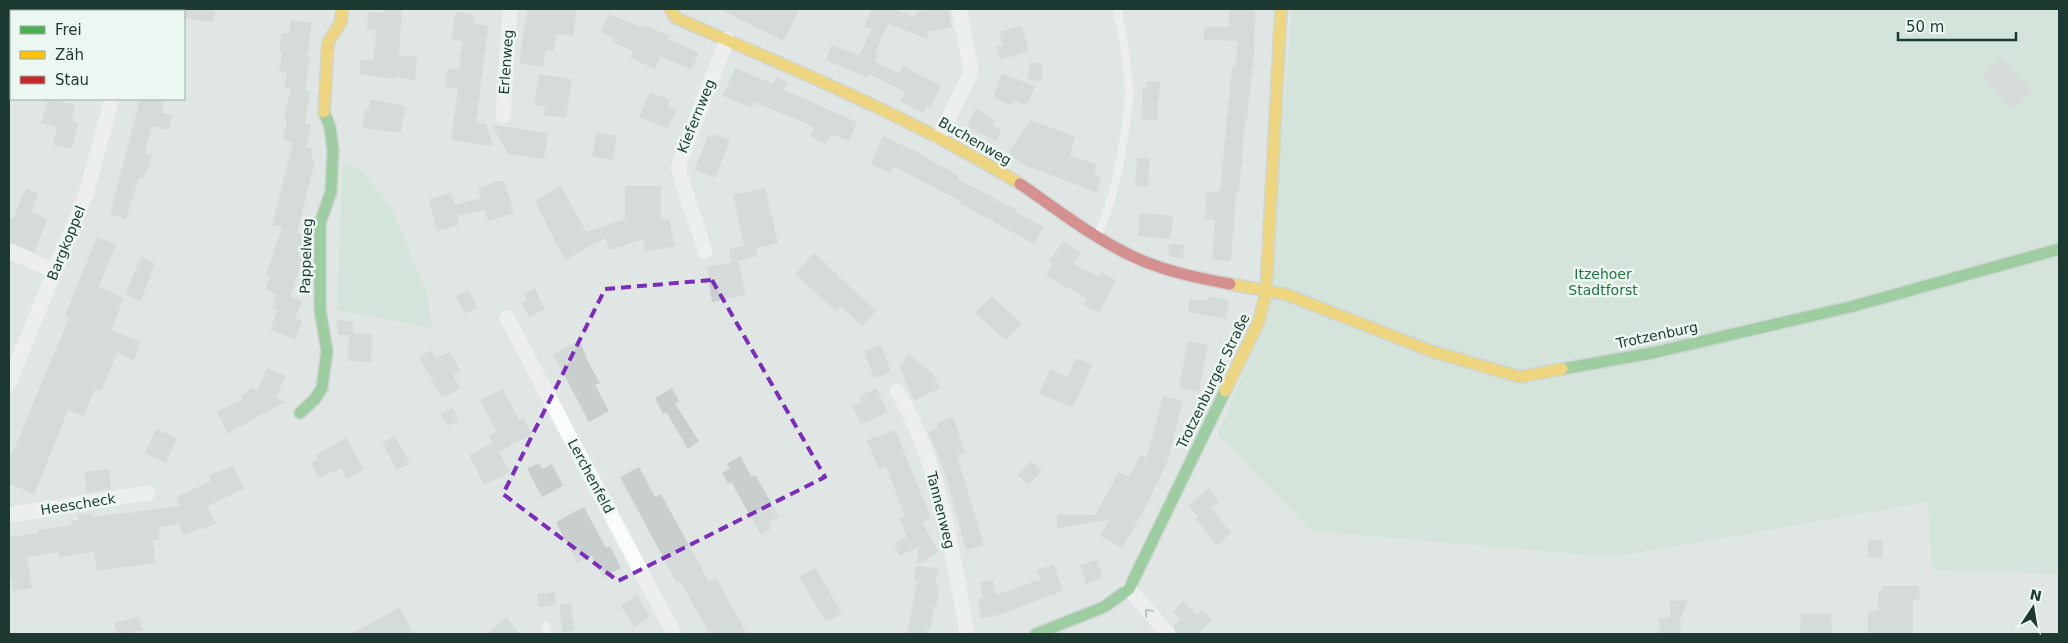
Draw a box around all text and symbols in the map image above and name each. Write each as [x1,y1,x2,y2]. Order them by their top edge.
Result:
legend [10,10,185,100]
scale bar [1898,10,2016,42]
text: 50 m [1906,18,1944,36]
text: Frei [55,21,82,39]
street label: Erlenweg [496,29,516,95]
text: Zäh [55,46,84,64]
text: Stau [55,71,89,89]
street label: Kiefernweg [674,77,718,155]
street label: Buchenweg [936,114,1014,168]
street label: Bargkoppel [44,203,88,283]
street label: Pappelweg [297,218,315,294]
park label: Itzehoer Stadtforst [1568,266,1638,298]
street label: Trotzenburger Straße [1173,311,1253,452]
street label: Trotzenburg [1614,319,1699,352]
street label: Lerchenfeld [565,436,617,516]
street label: Tannenweg [923,469,958,550]
street label: Heescheck [39,490,118,518]
north arrow [2008,583,2058,633]
text: N [2028,586,2043,604]
one-way arrow [1145,608,1154,617]

